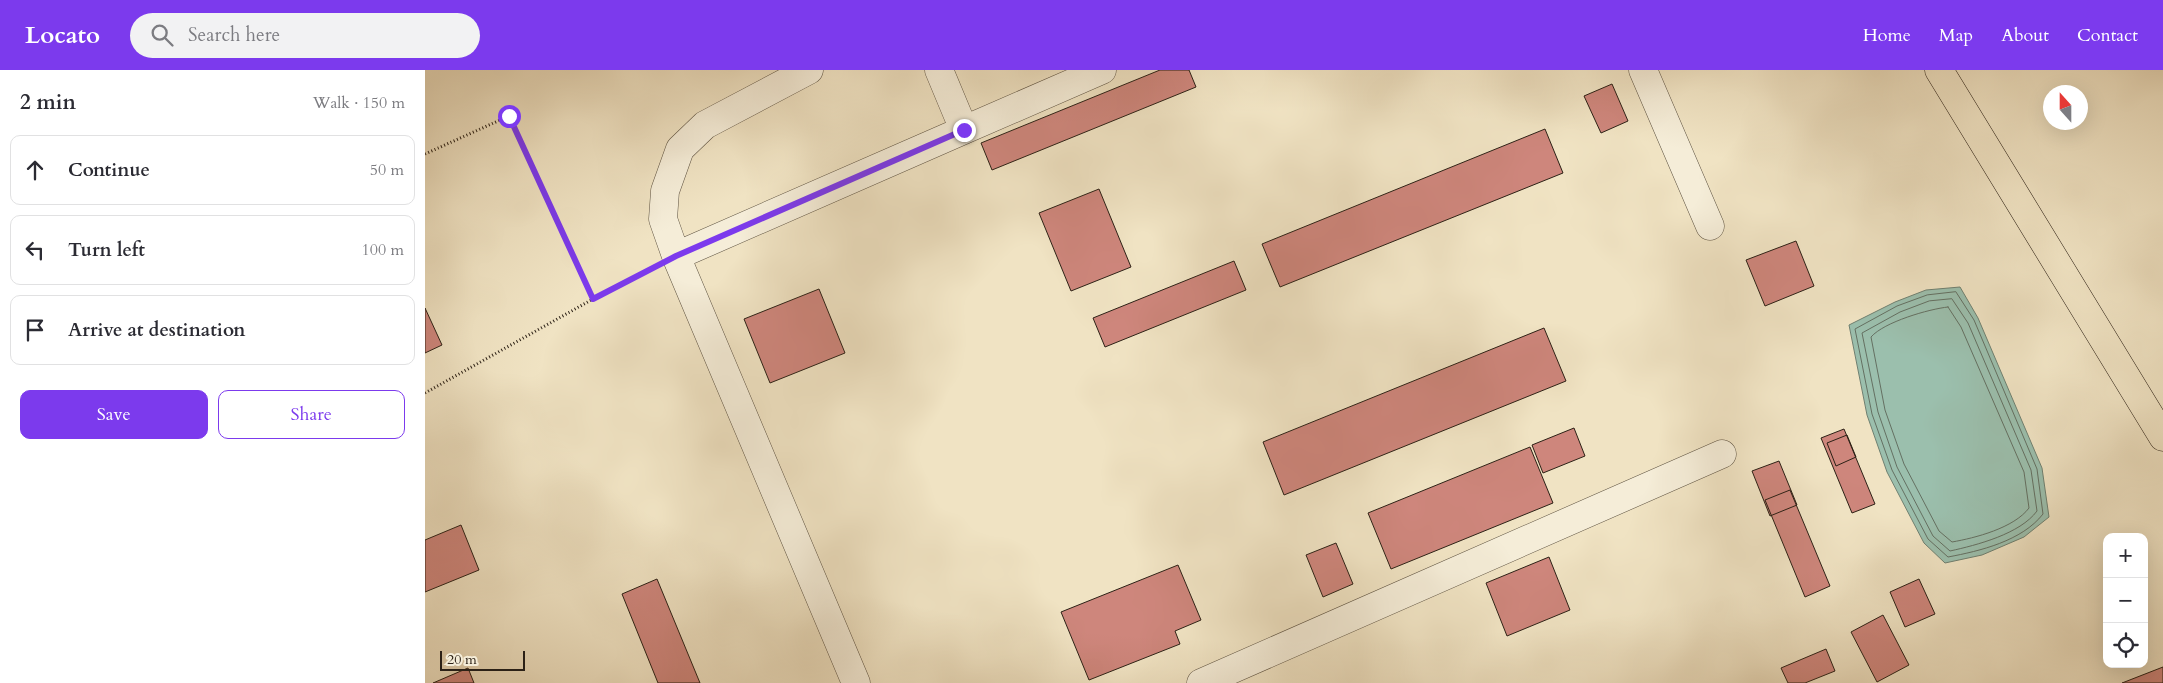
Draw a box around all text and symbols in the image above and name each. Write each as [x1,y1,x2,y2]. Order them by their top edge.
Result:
search box [130,13,480,58]
text: Locato [25,19,100,52]
icon: search [148,21,176,49]
text: Search here [188,22,280,48]
text: Home [1863,23,1911,48]
text: Map [1939,23,1973,48]
text: About [2001,23,2049,48]
text: Contact [2077,23,2138,48]
north arrow [2043,85,2088,130]
text: 2 min [20,88,76,117]
text: Walk · 150 m [313,92,405,114]
route start [498,105,521,128]
route end [953,119,976,142]
icon: ahead [21,156,49,184]
text: Continue [68,157,150,183]
text: 50 m [370,159,404,181]
icon: left [21,236,49,264]
text: Turn left [68,237,145,263]
text: 100 m [362,239,404,261]
icon: arrive [21,316,49,344]
text: Arrive at destination [68,317,245,343]
button: Save [20,390,208,439]
button: Share [218,390,405,439]
map controls [2103,533,2148,668]
button: + [2103,533,2148,578]
button: − [2103,578,2148,623]
button: locate [2103,623,2148,668]
scale bar [440,648,525,671]
text: 20 m [447,650,477,669]

